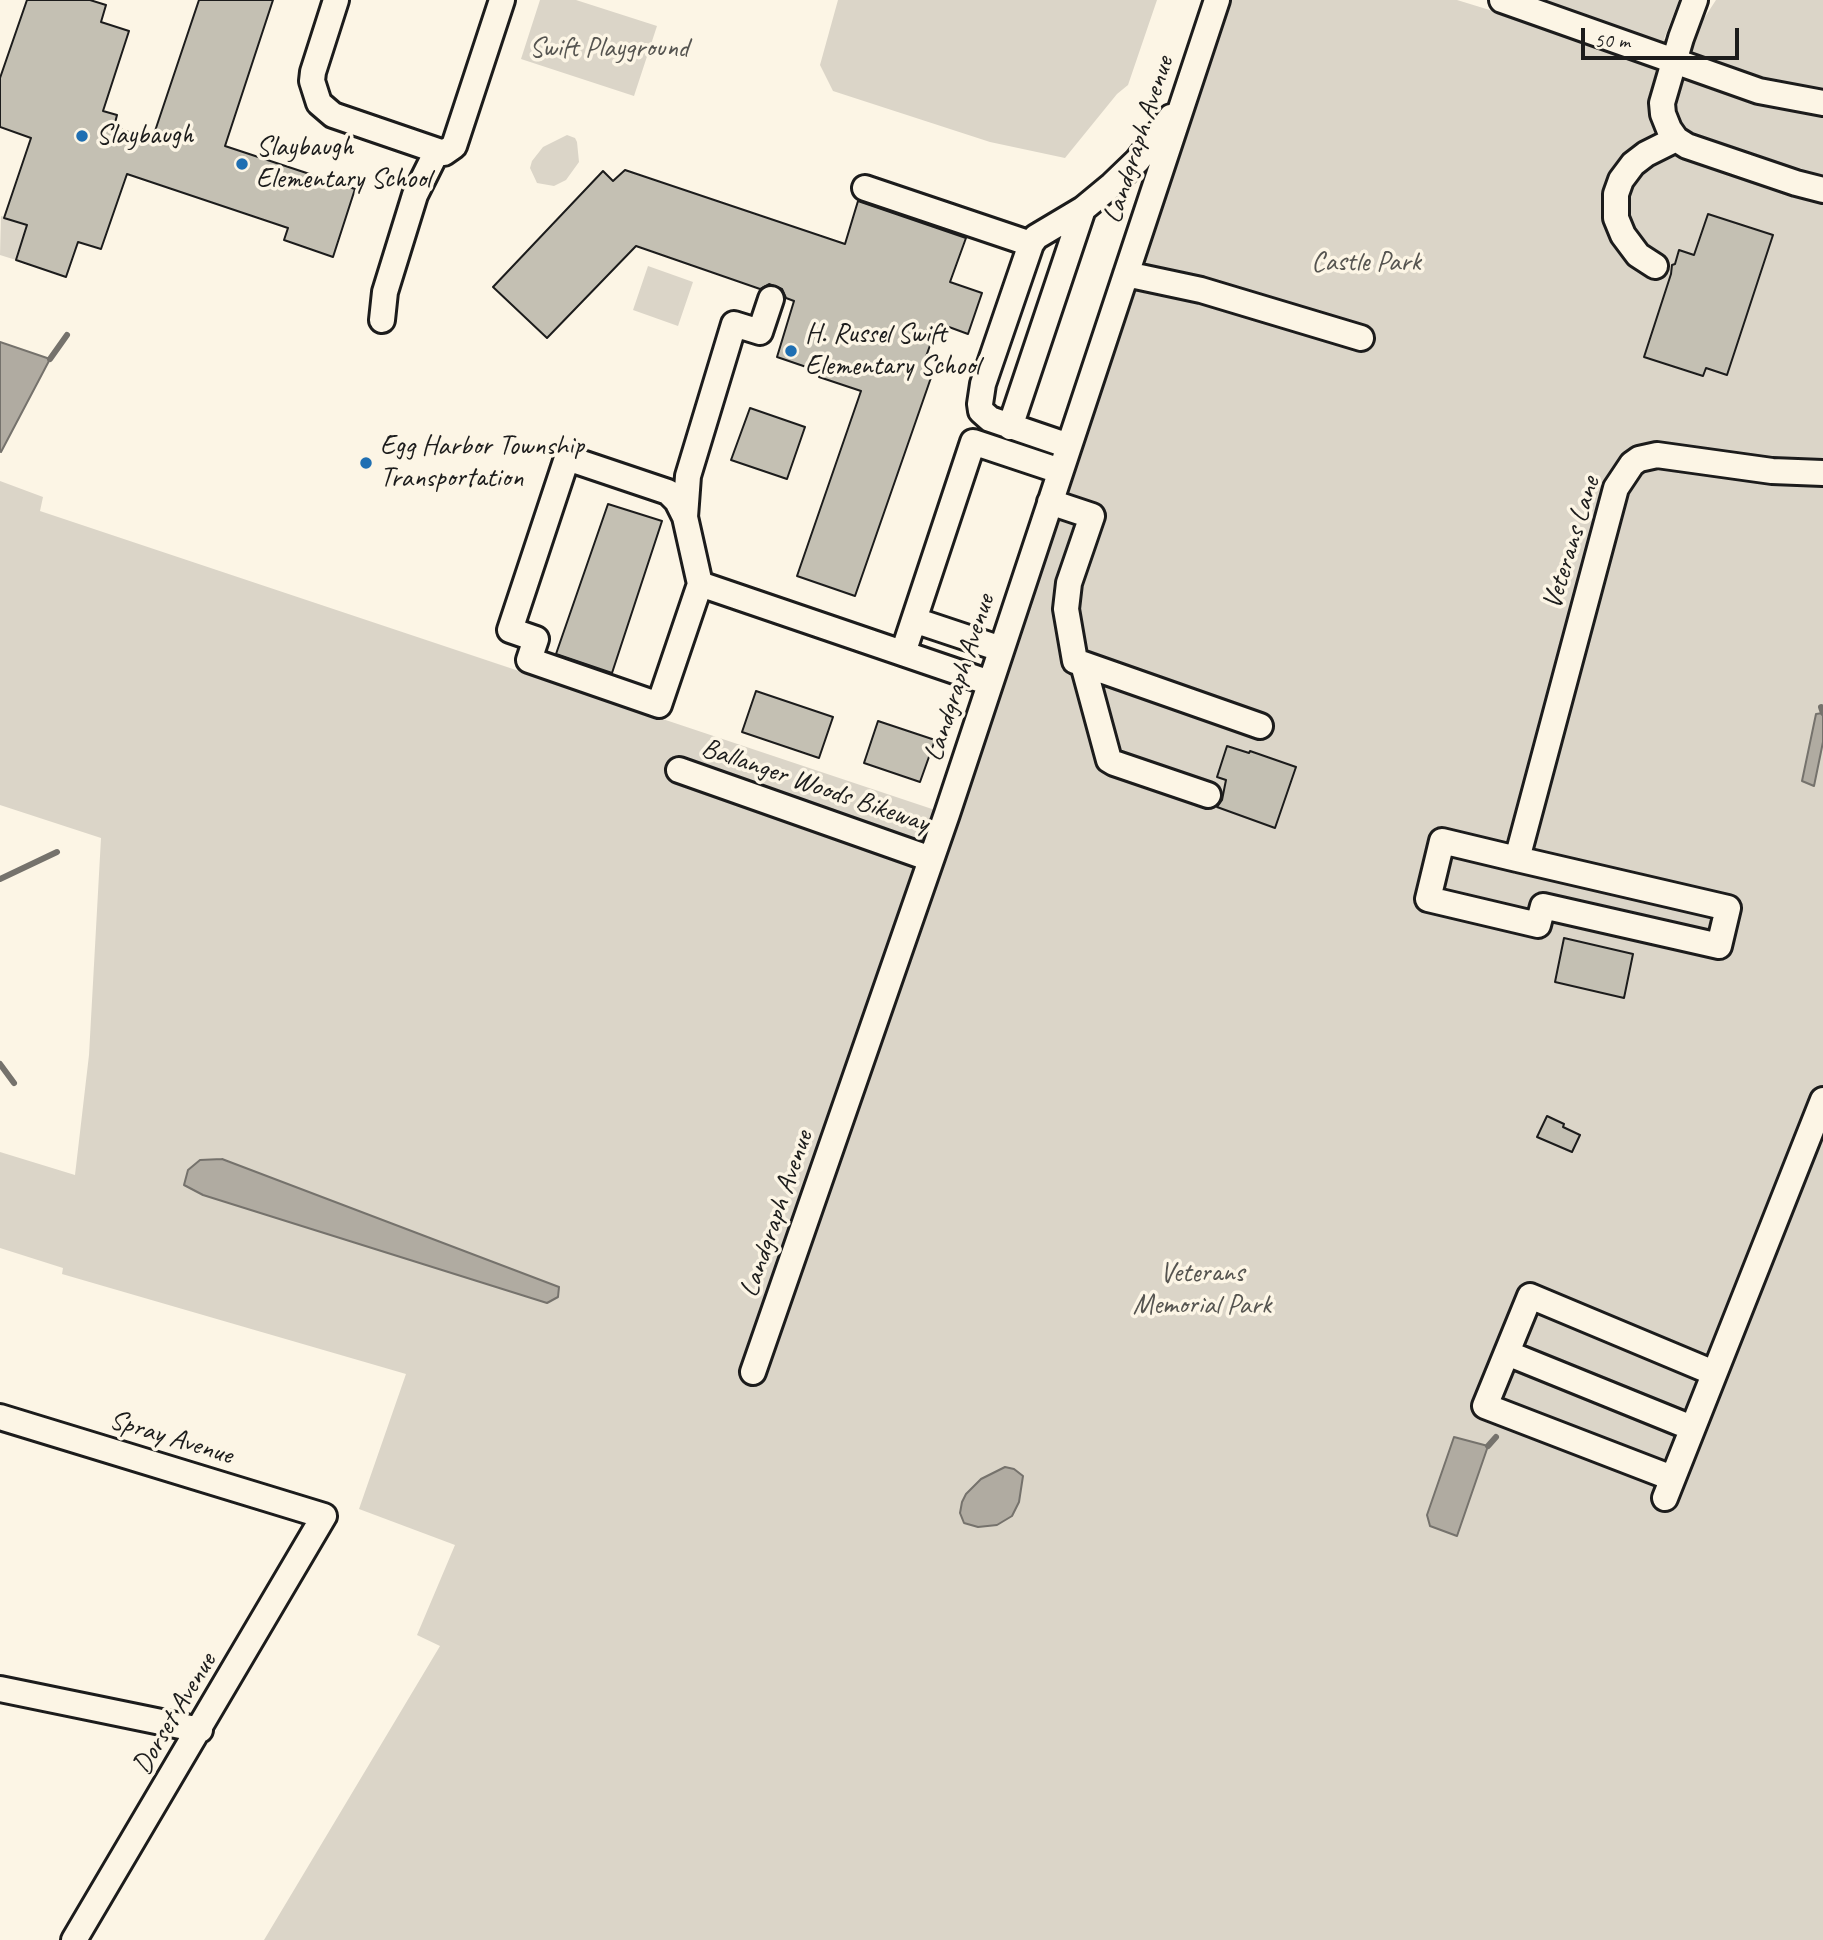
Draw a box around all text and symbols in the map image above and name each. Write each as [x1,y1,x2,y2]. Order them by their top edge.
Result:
scale bar [1585,14,1742,58]
text: 50 m [1594,27,1630,53]
park label: Swift Playground [529,32,689,66]
street label: Landgraph Avenue [1096,52,1182,228]
place label: Slaybaugh [96,119,193,153]
marker: Slaybaugh [74,128,90,144]
place label: Slaybaugh Elementary School [256,131,431,197]
marker: Slaybaugh Elementary School [234,156,250,172]
park label: Castle Park [1311,246,1421,280]
place label: H. Russel Swift Elementary School [805,318,980,384]
marker: H. Russel Swift Elementary School [783,343,799,359]
place label: Egg Harbor Township Transportation [380,430,584,496]
marker: Egg Harbor Township Transportation [358,455,374,471]
street label: Veterans Lane [1536,473,1608,613]
street label: Landgraph Avenue [917,590,1003,766]
street label: Ballanger Woods Bikeway [697,731,933,841]
street label: Landgraph Avenue [733,1127,821,1301]
park label: Veterans Memorial Park [1133,1257,1271,1323]
street label: Spray Avenue [105,1403,237,1473]
street label: Dorset Avenue [126,1647,224,1781]

